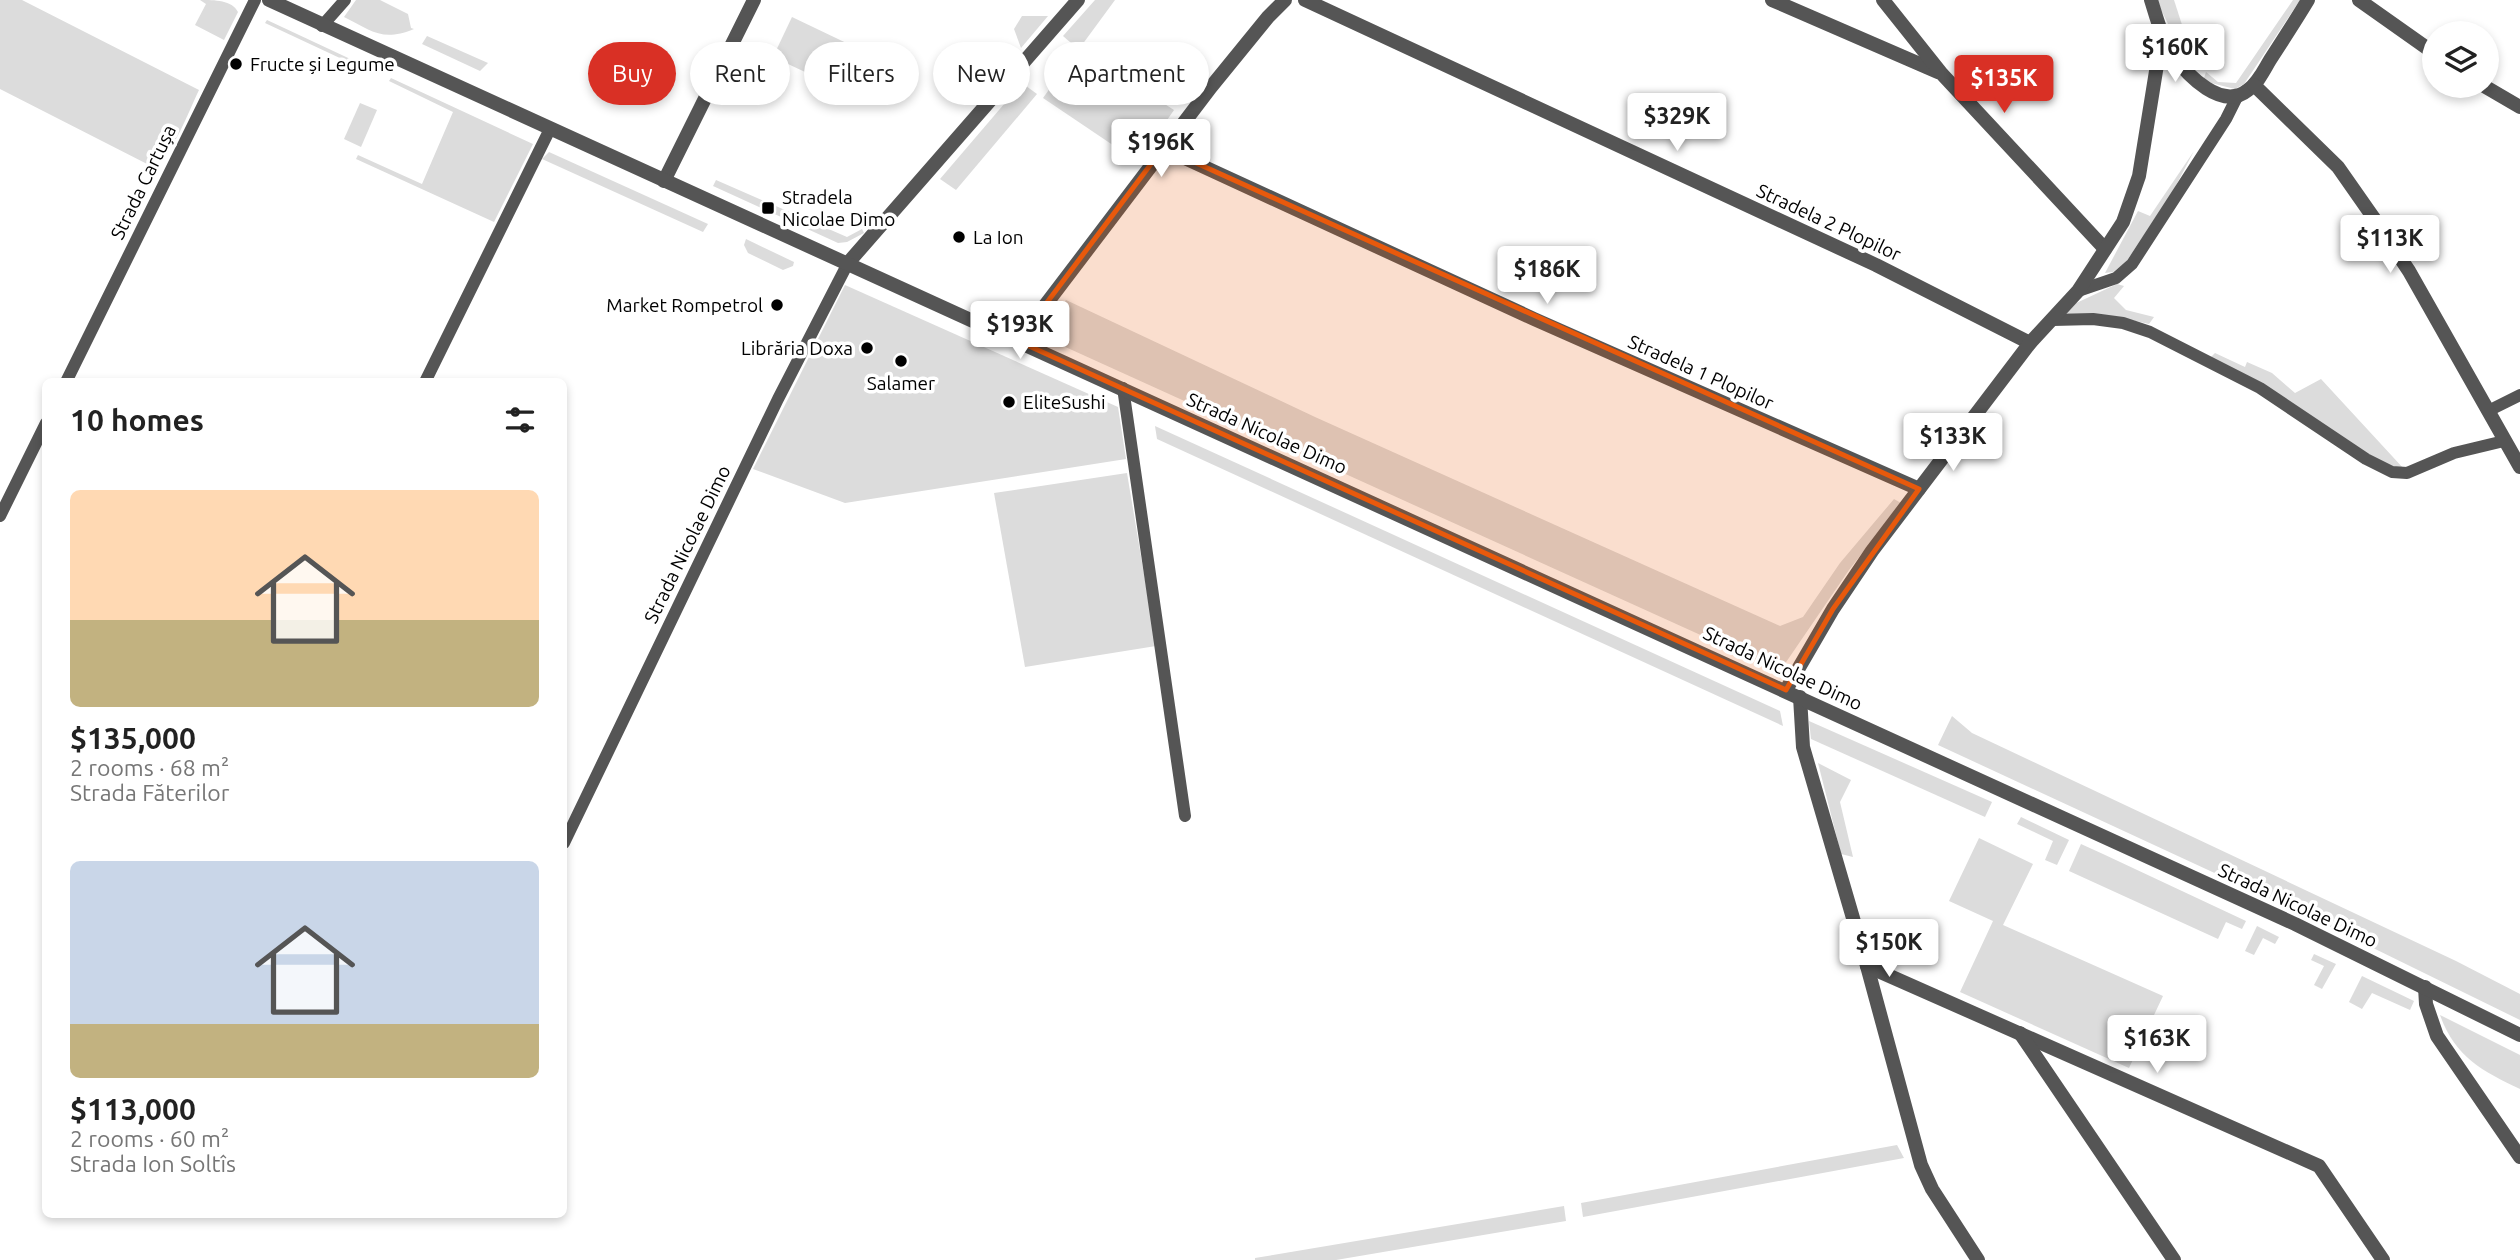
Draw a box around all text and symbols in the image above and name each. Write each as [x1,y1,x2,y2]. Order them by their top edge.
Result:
map controls [2422,21,2499,98]
button: layers [2422,21,2499,98]
pin: $160K [2126,24,2224,84]
text: $160K [2141,34,2209,59]
chip: Buy [588,42,676,105]
chip: Rent [690,42,790,105]
chip: Filters [804,42,919,105]
chip: New [933,42,1030,105]
chip: Apartment [1044,42,1209,105]
place label: Fructe și Legume [250,53,395,75]
pin: $135K [1955,55,2053,115]
marker: Fructe și Legume [228,56,244,72]
text: $135K [1970,65,2038,90]
pin: $329K [1628,94,1726,153]
text: $329K [1643,103,1711,128]
pin: $196K [1112,120,1210,179]
street label: Strada Cartușa [106,121,180,243]
text: $196K [1127,129,1195,154]
street label: Stradela 2 Plopilor [1753,179,1905,265]
place label: Stradela Nicolae Dimo [782,186,895,230]
marker: Stradela Nicolae Dimo [760,200,776,216]
pin: $113K [2341,216,2439,275]
text: $113K [2356,225,2424,250]
place label: La Ion [973,226,1024,248]
marker: La Ion [951,229,967,245]
pin: $186K [1498,246,1596,306]
text: $186K [1513,256,1581,281]
place label: Market Rompetrol [606,294,763,316]
marker: Market Rompetrol [769,297,785,313]
pin: $193K [971,302,1069,361]
text: $193K [986,311,1054,336]
street label: Stradela 1 Plopilor [1625,330,1777,414]
place label: Librăria Doxa [741,337,853,359]
marker: Librăria Doxa [859,340,875,356]
marker: Salamer [893,353,909,369]
place label: Salamer [867,372,935,394]
street label: Strada Nicolae Dimo [1184,388,1350,478]
place label: EliteSushi [1023,391,1106,413]
marker: EliteSushi [1001,394,1017,410]
icon: filters [501,401,539,439]
text: 10 homes [70,403,204,437]
pin: $133K [1904,414,2002,473]
text: $133K [1919,423,1987,448]
street label: Strada Nicolae Dimo [639,462,735,626]
icon: home [242,536,368,662]
street label: Strada Nicolae Dimo [1700,622,1866,714]
text: $135,000 [70,721,196,755]
text: 2 rooms · 68 m² [70,755,229,780]
text: Strada Făterilor [70,780,229,805]
street label: Strada Nicolae Dimo [2215,859,2381,951]
icon: home [242,907,368,1033]
pin: $150K [1840,920,1938,979]
text: $150K [1855,929,1923,954]
pin: $163K [2108,1016,2206,1075]
text: $163K [2123,1025,2191,1050]
text: $113,000 [70,1092,196,1126]
text: 2 rooms · 60 m² [70,1126,229,1151]
text: Strada Ion Soltîs [70,1151,236,1176]

